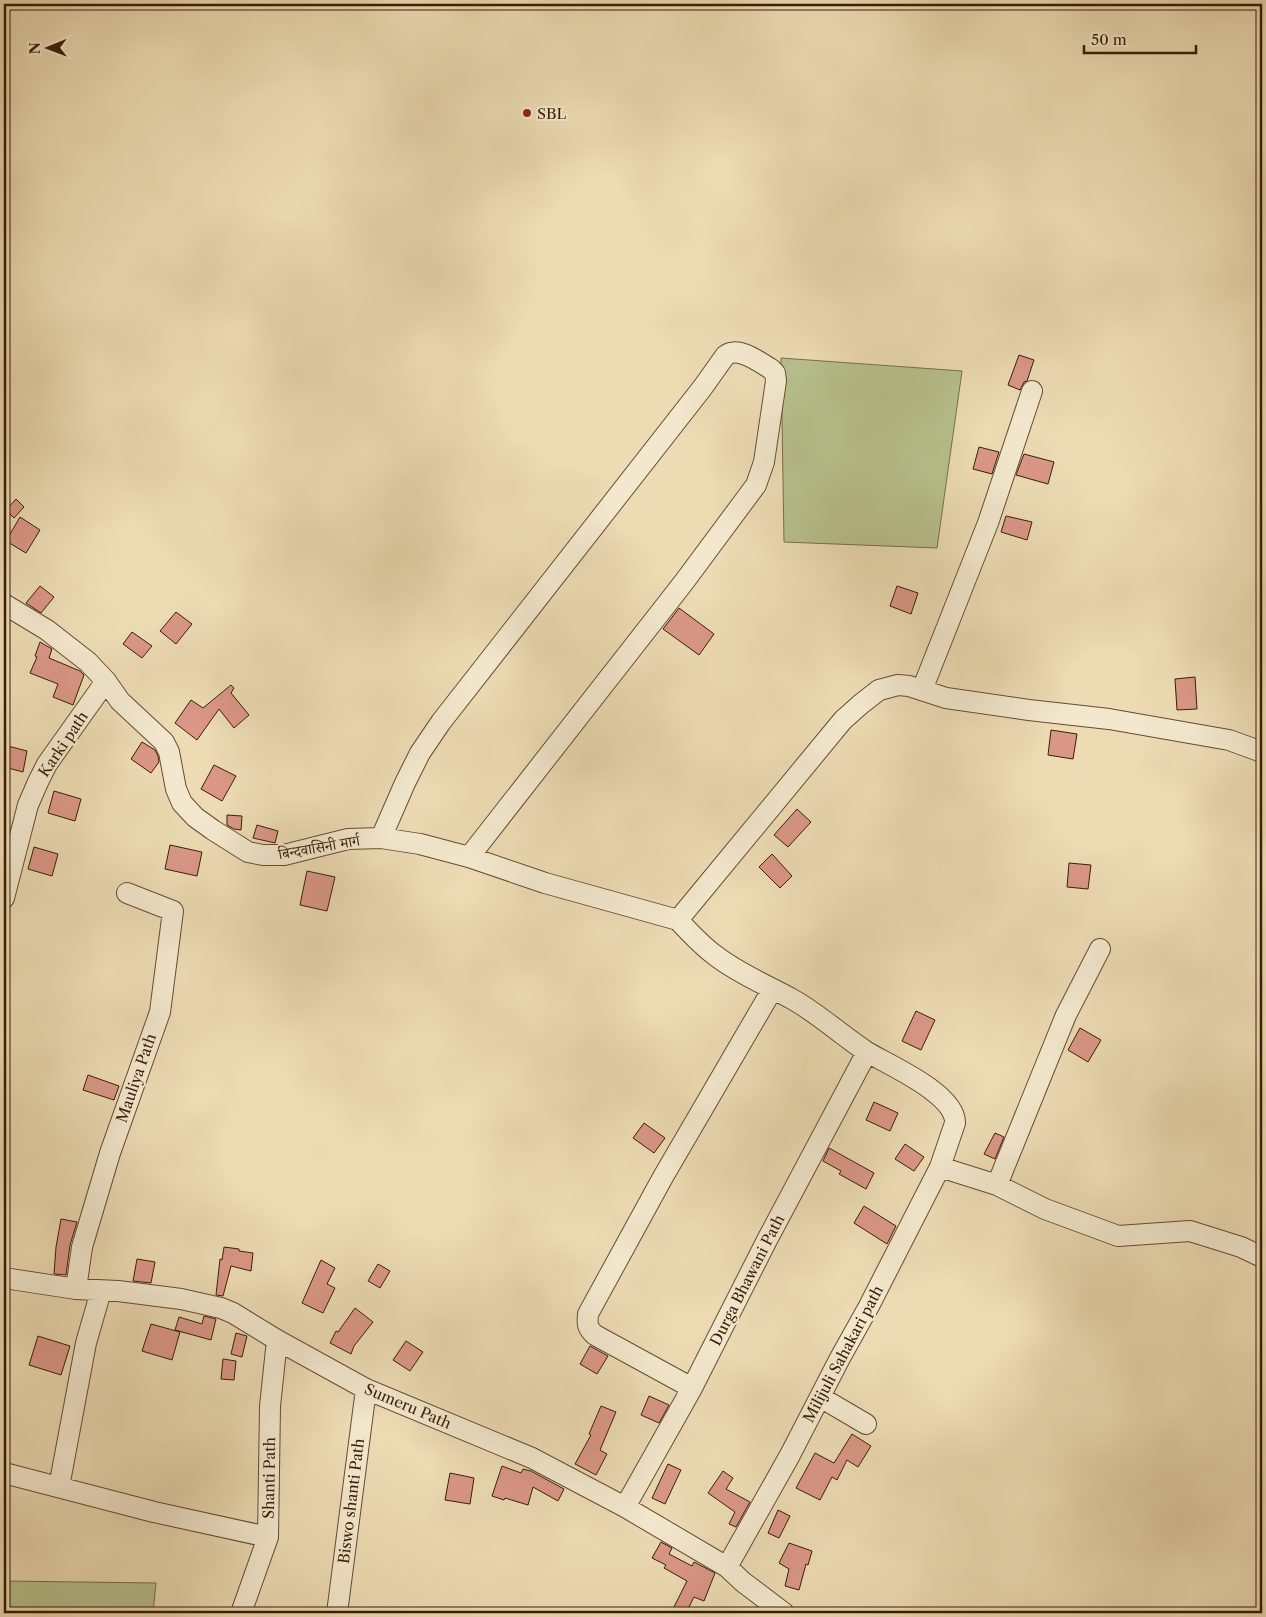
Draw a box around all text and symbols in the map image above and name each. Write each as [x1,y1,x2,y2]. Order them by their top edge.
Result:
north arrow [22,22,72,72]
scale bar [1084,22,1196,54]
text: 50 m [1091,30,1127,49]
text: N [26,42,44,54]
place label: SBL [537,104,566,123]
marker: SBL [521,107,533,119]
street label: Karki path [34,707,92,780]
street label: बिन्दवासिनी मार्ग [276,830,362,864]
street label: Mauliya Path [112,1030,160,1125]
street label: Durga Bhawani Path [706,1211,789,1349]
street label: Milijuli Sahakari path [799,1282,887,1426]
street label: Sumeru Path [362,1379,455,1433]
street label: Shanti Path [259,1436,279,1519]
street label: Biswo shanti Path [334,1437,368,1565]

